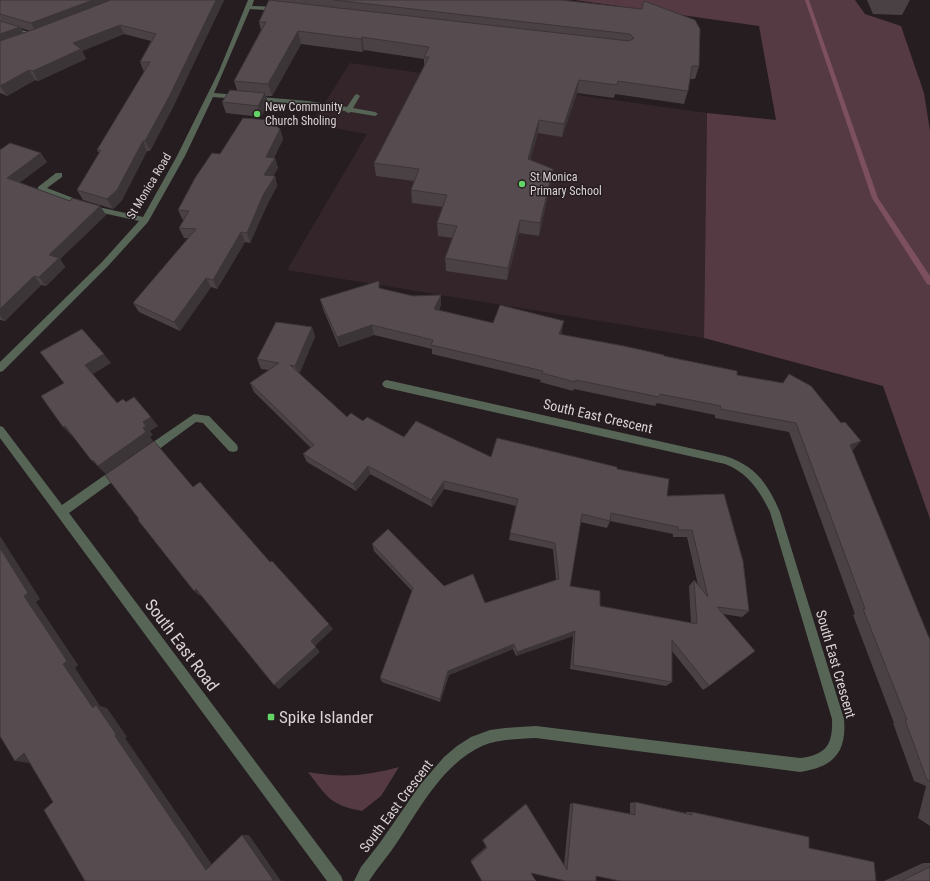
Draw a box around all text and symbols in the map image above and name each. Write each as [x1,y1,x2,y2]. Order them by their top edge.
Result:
place label: New Community Church Sholing [265,100,342,128]
marker: New Community Church Sholing [252,109,262,119]
street label: St Monica Road [124,151,174,221]
place label: St Monica Primary School [530,170,602,198]
marker: St Monica Primary School [517,179,527,189]
street label: South East Crescent [542,396,654,436]
street label: South East Road [141,595,223,695]
street label: South East Crescent [813,608,859,720]
place label: Spike Islander [279,707,373,727]
marker: Spike Islander [266,712,276,722]
street label: South East Crescent [356,757,436,855]

